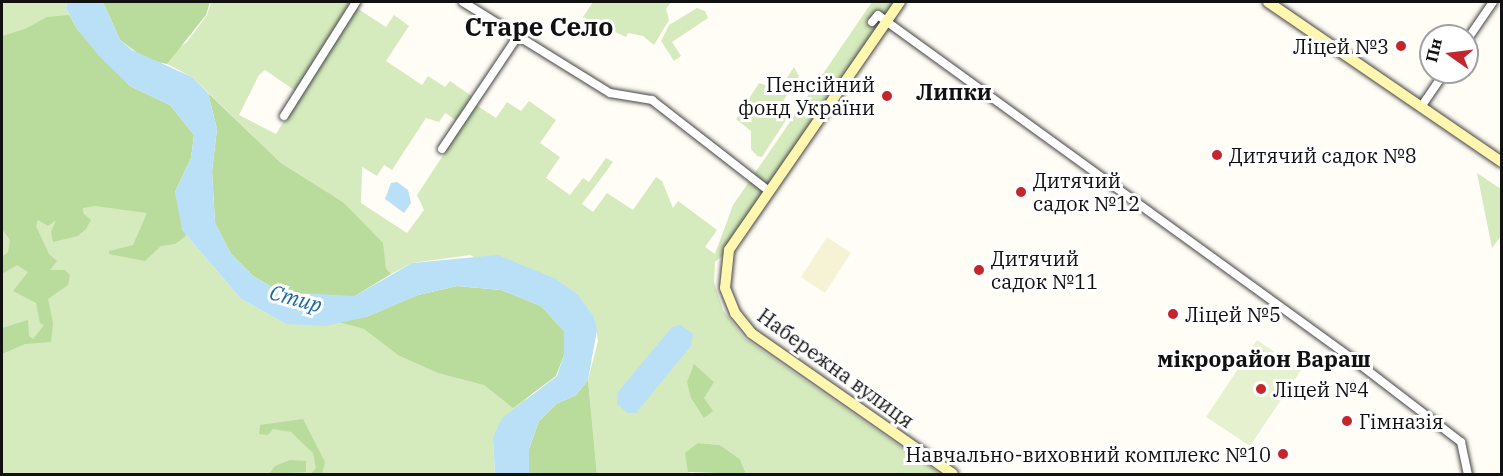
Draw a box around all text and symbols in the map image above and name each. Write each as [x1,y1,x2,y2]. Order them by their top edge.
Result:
district label: Старе Село [465,11,613,43]
north arrow [1419,24,1479,84]
place label: Ліцей №3 [1293,34,1389,58]
text: Пн [1421,36,1446,64]
marker: Ліцей №3 [1394,39,1408,53]
place label: Пенсійний фонд України [738,72,875,119]
district label: Липки [916,79,992,105]
marker: Пенсійний фонд України [880,89,894,103]
place label: Дитячий садок №8 [1229,143,1417,167]
marker: Дитячий садок №8 [1210,148,1224,162]
place label: Дитячий садок №12 [1033,168,1140,215]
marker: Дитячий садок №12 [1014,185,1028,199]
place label: Дитячий садок №11 [991,246,1098,293]
marker: Дитячий садок №11 [972,263,986,277]
water label: Стир [267,279,325,317]
place label: Ліцей №5 [1185,302,1281,326]
street label: Набережна вулиця [753,303,919,433]
marker: Ліцей №5 [1166,307,1180,321]
district label: мікрорайон Вараш [1157,346,1371,372]
place label: Ліцей №4 [1273,377,1369,401]
marker: Ліцей №4 [1254,382,1268,396]
place label: Гімназія [1359,409,1443,433]
marker: Гімназія [1340,414,1354,428]
place label: Навчально-виховний комплекс №10 [906,442,1271,466]
marker: Навчально-виховний комплекс №10 [1276,447,1290,461]

